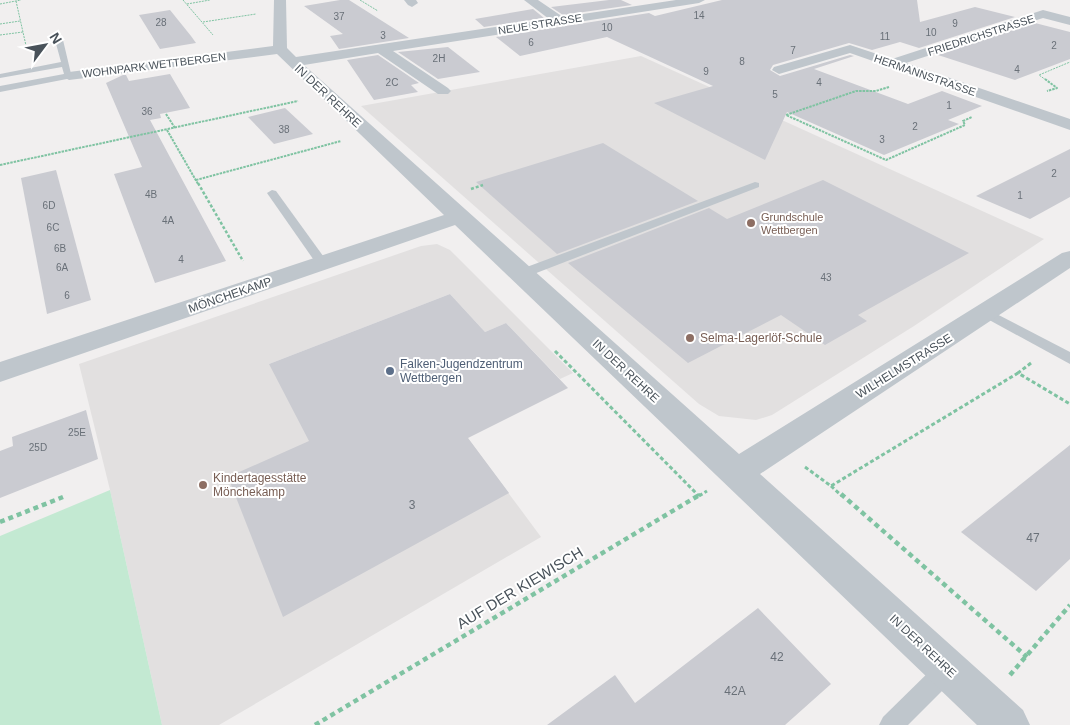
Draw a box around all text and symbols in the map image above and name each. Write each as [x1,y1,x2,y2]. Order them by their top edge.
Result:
house number: 14 [693,10,705,21]
house number: 37 [333,11,345,22]
street label: NEUE STRASSE [497,11,583,37]
street label: FRIEDRICHSTRASSE [926,12,1036,58]
house number: 28 [155,17,167,28]
house number: 9 [952,18,958,29]
north arrow [20,20,70,70]
house number: 10 [601,22,613,33]
house number: 10 [925,27,937,38]
text: N [47,30,65,47]
house number: 3 [380,30,386,41]
house number: 11 [880,31,891,42]
house number: 6 [528,37,534,48]
house number: 2 [1051,40,1057,51]
house number: 7 [790,45,796,56]
street label: WOHNPARK WETTBERGEN [81,50,227,80]
street label: HERMANNSTRASSE [872,52,978,98]
house number: 2H [433,53,445,64]
house number: 8 [739,56,745,67]
street label: IN DER REHRE [292,62,364,130]
house number: 4 [1014,64,1020,75]
house number: 9 [703,66,709,77]
house number: 2C [386,77,398,88]
house number: 4 [816,77,822,88]
house number: 5 [772,89,778,100]
house number: 1 [946,100,952,111]
house number: 36 [141,106,153,117]
house number: 2 [912,121,918,132]
house number: 38 [278,124,290,135]
house number: 3 [879,134,885,145]
house number: 2 [1051,168,1057,179]
house number: 4B [145,189,157,200]
house number: 1 [1017,190,1023,201]
house number: 6D [43,200,55,211]
place label: Grundschule Wettbergen [761,211,823,236]
house number: 4A [162,215,174,226]
marker: Grundschule Wettbergen [745,217,757,229]
house number: 6C [47,222,59,233]
house number: 6B [54,243,66,254]
house number: 4 [178,254,184,265]
house number: 6A [56,262,68,273]
house number: 43 [820,272,832,283]
street label: MÖNCHEKAMP [186,274,274,316]
house number: 6 [64,290,70,301]
place label: Selma-Lagerlöf-Schule [700,331,822,345]
street label: WILHELMSTRASSE [853,331,955,401]
marker: Selma-Lagerlöf-Schule [684,332,696,344]
street label: IN DER REHRE [590,337,662,405]
place label: Falken-Jugendzentrum Wettbergen [400,357,523,385]
marker: Falken-Jugendzentrum Wettbergen [384,365,396,377]
house number: 25E [68,427,86,438]
house number: 25D [29,442,47,453]
place label: Kindertagesstätte Mönchekamp [213,471,307,499]
marker: Kindertagesstätte Mönchekamp [197,479,209,491]
house number: 3 [409,498,416,512]
house number: 47 [1026,531,1040,545]
street label: AUF DER KIEWISCH [454,543,586,632]
street label: IN DER REHRE [887,612,959,680]
house number: 42 [770,650,784,664]
house number: 42A [724,684,746,698]

